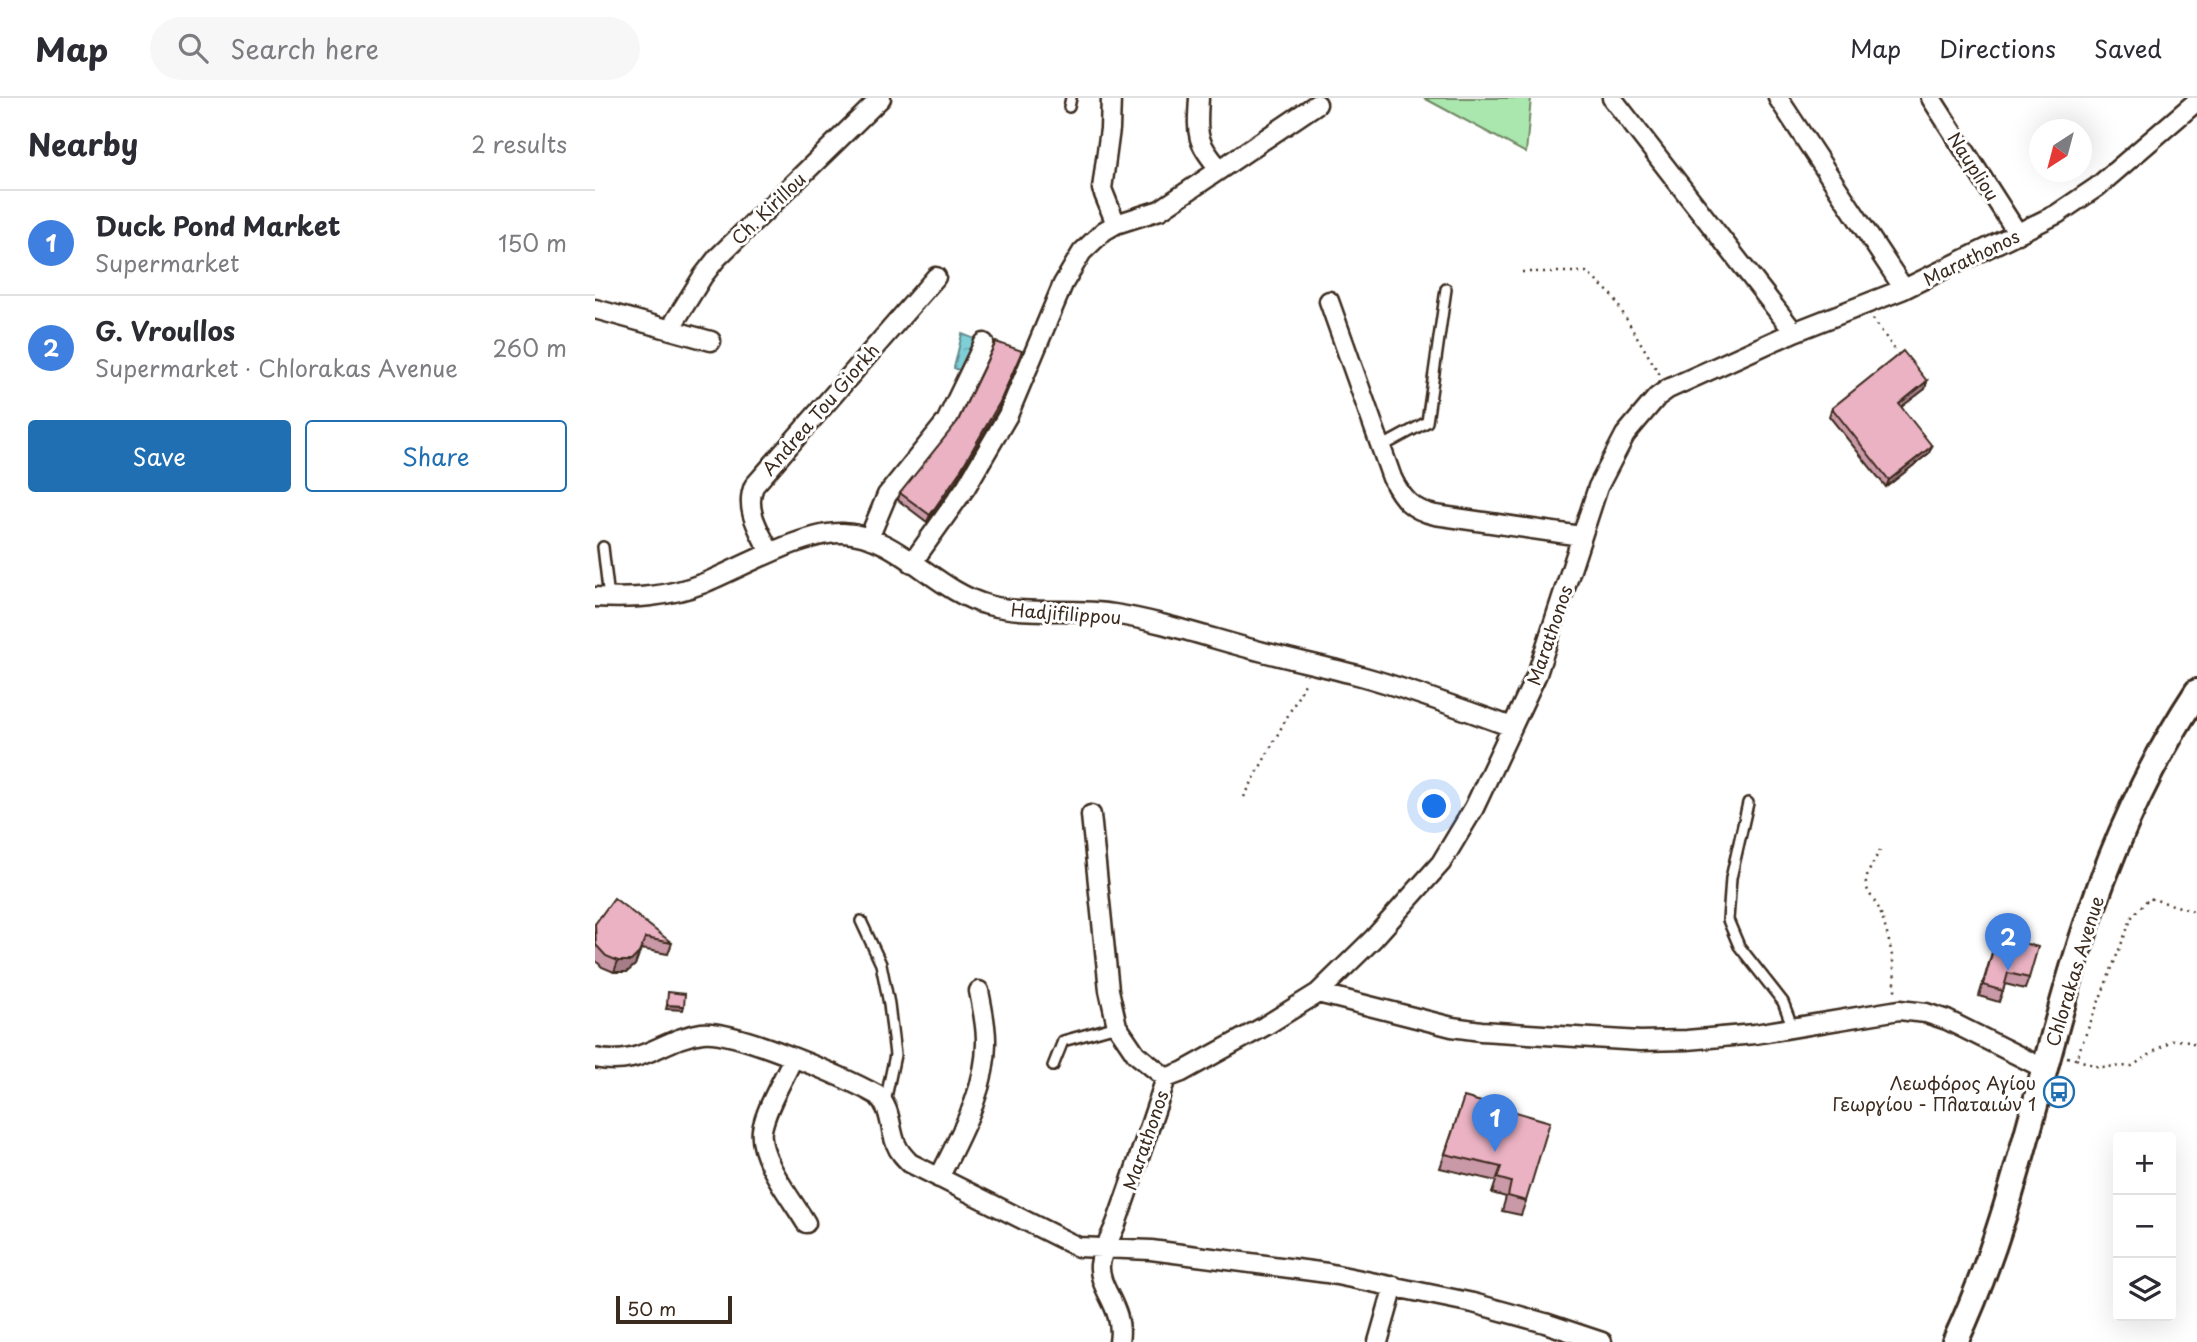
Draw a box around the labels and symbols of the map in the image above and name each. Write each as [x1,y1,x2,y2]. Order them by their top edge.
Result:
north arrow [2029,119,2092,182]
street label: Naupliou [1942,126,2006,206]
street label: Ch. Kirillou [725,166,811,250]
street label: Marathonos [1918,222,2024,292]
street label: Andrea Tou Giorkh [755,337,885,481]
street label: Marathonos [1519,581,1579,689]
street label: Hadjifilippou [1010,596,1122,630]
your location [1417,789,1451,823]
street label: Chlorakas Avenue [2038,892,2110,1050]
pin: 2 [1985,913,2031,971]
place label: Λεωφόρος Αγίου Γεωργίου - Πλαταιών 1 [1832,1069,2036,1117]
bus stop icon: Λεωφόρος Αγίου Γεωργίου - Πλαταιών 1 [2042,1075,2076,1109]
street label: Marathonos [1115,1086,1175,1194]
pin: 1 [1472,1094,1518,1152]
scale bar [616,1293,731,1325]

